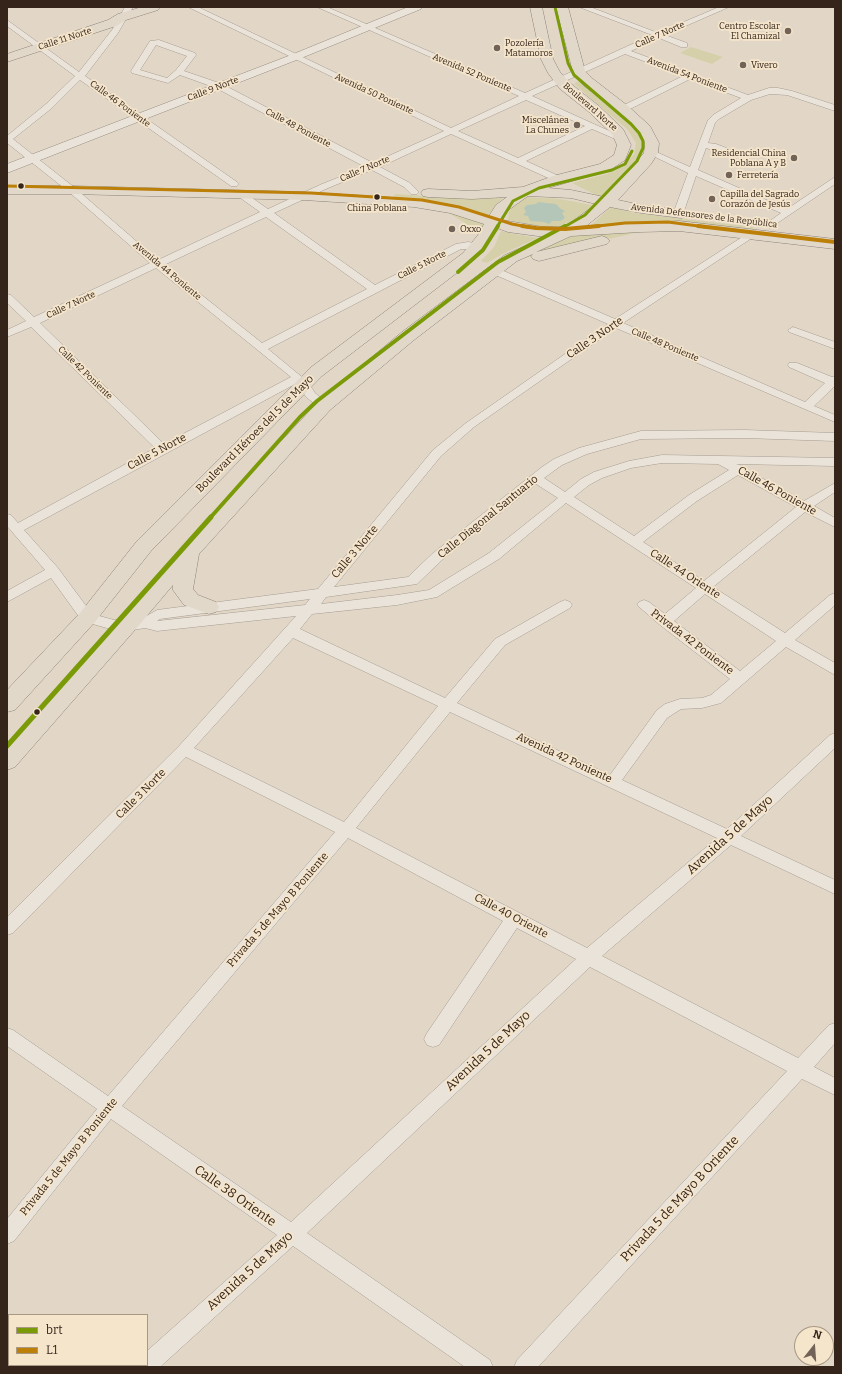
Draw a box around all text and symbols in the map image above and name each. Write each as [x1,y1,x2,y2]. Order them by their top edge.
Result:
street label: Calle 7 Norte [634,19,686,51]
place label: Centro Escolar El Chamizal [719,21,780,42]
street label: Calle 11 Norte [37,25,93,53]
marker: Centro Escolar El Chamizal [783,26,793,36]
place label: Pozolería Matamoros [505,38,553,59]
marker: Pozolería Matamoros [492,43,502,53]
street label: Avenida 52 Poniente [431,52,513,94]
street label: Avenida 54 Poniente [645,55,729,95]
marker: Vivero [738,60,748,70]
place label: Vivero [751,60,778,70]
street label: Avenida 50 Poniente [333,71,415,117]
street label: Calle 9 Norte [186,74,240,104]
street label: Calle 46 Poniente [88,78,152,130]
street label: Boulevard Norte [561,80,619,134]
street label: Calle 48 Poniente [264,106,332,150]
place label: Miscelánea La Chunes [522,115,569,136]
marker: Miscelánea La Chunes [572,120,582,130]
place label: Residencial China Poblana A y B [712,148,786,169]
marker: Residencial China Poblana A y B [789,153,799,163]
street label: Calle 7 Norte [339,154,391,184]
marker: Ferretería [724,170,734,180]
place label: Ferretería [737,170,779,180]
unlabelled marker [16,181,26,191]
place label: Capilla del Sagrado Corazón de Jesús [720,189,799,210]
marker: China Poblana [372,192,382,202]
marker: Capilla del Sagrado Corazón de Jesús [707,194,717,204]
street label: Avenida Defensores de la República [630,202,778,230]
place label: China Poblana [347,203,407,213]
marker: Oxxo [447,224,457,234]
place label: Oxxo [460,224,481,234]
street label: Avenida 44 Poniente [131,239,203,303]
street label: Calle 5 Norte [396,248,448,282]
street label: Calle 7 Norte [45,289,97,321]
street label: Calle 3 Norte [564,314,626,362]
street label: Calle 48 Poniente [630,326,700,364]
street label: Calle 42 Poniente [55,344,115,402]
street label: Boulevard Héroes del 5 de Mayo [193,372,317,496]
street label: Calle 5 Norte [125,431,189,473]
street label: Calle 46 Poniente [735,464,819,518]
street label: Calle Diagonal Santuario [435,472,541,562]
street label: Calle 3 Norte [329,523,381,581]
street label: Calle 44 Oriente [647,546,723,602]
street label: Privada 42 Poniente [648,606,736,678]
unlabelled marker [32,707,42,717]
street label: Avenida 42 Poniente [514,730,614,786]
street label: Calle 3 Norte [113,766,169,822]
street label: Avenida 5 de Mayo [684,792,776,878]
street label: Privada 5 de Mayo B Poniente [225,850,331,970]
street label: Calle 40 Oriente [472,891,550,941]
street label: Avenida 5 de Mayo [442,1008,534,1094]
street label: Privada 5 de Mayo B Poniente [17,1095,121,1219]
street label: Privada 5 de Mayo B Oriente [618,1133,742,1265]
street label: Calle 38 Oriente [191,1162,279,1230]
street label: Avenida 5 de Mayo [204,1228,296,1314]
legend [8,1314,148,1366]
text: brt [46,1323,63,1337]
north arrow [794,1326,834,1366]
text: N [811,1328,823,1342]
text: L1 [46,1343,58,1357]

